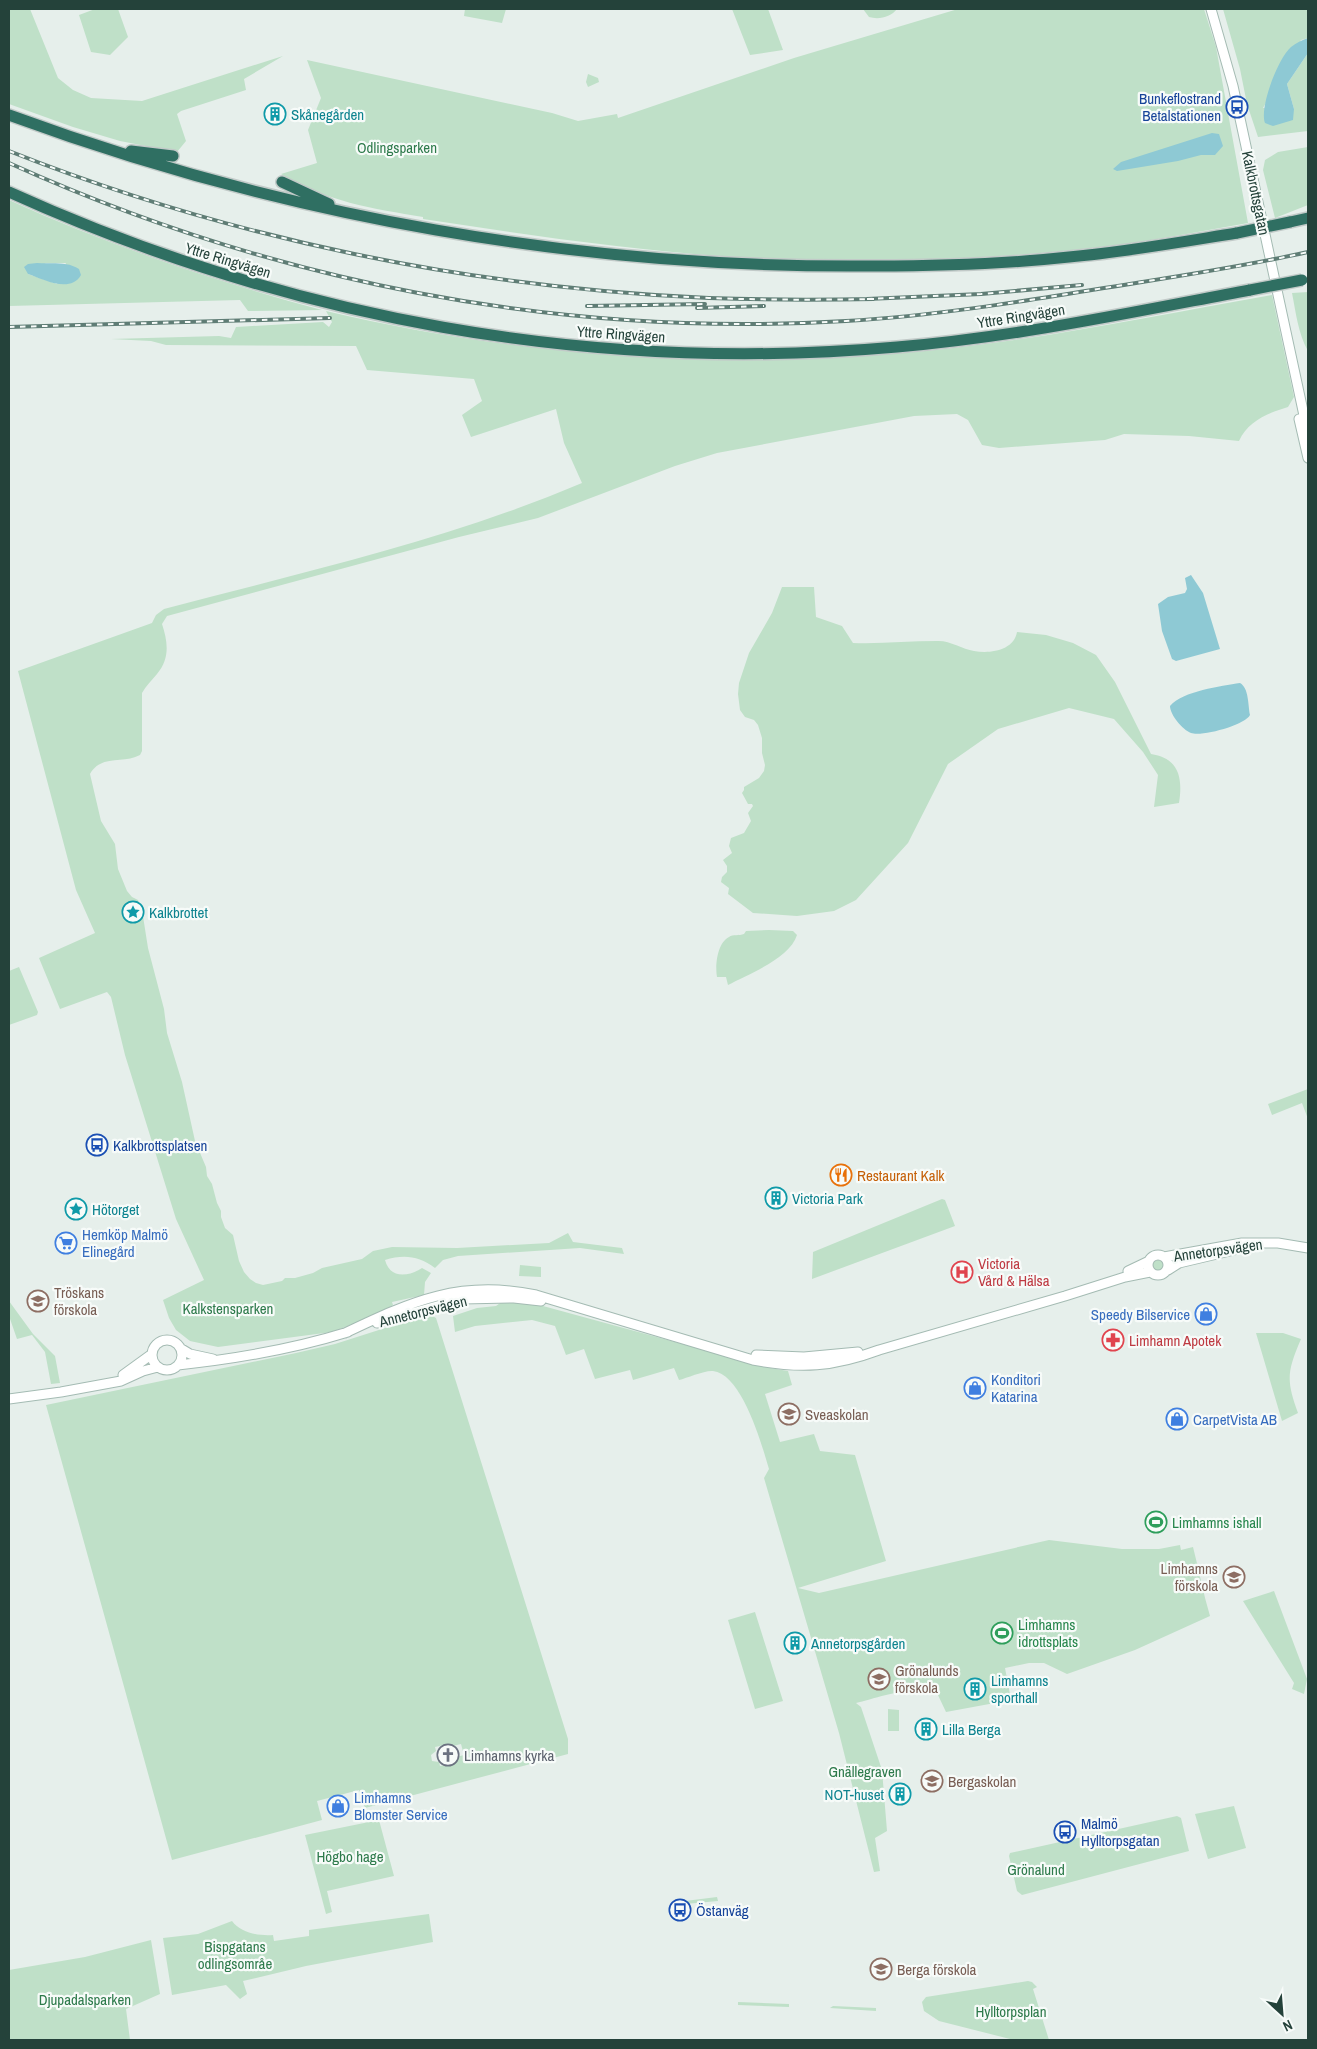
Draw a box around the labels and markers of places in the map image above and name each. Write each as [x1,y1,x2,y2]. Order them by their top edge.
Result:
place label: Bunkeflostrand Betalstationen [1139,88,1221,126]
bus stop icon: Bunkeflostrand Betalstationen [1225,95,1249,119]
building icon: Skånegården [263,102,287,126]
place label: Skånegården [291,104,364,125]
place icon: Kalkbrottet [121,900,145,924]
place label: Kalkbrottet [149,902,208,923]
bus stop icon: Kalkbrottsplatsen [85,1133,109,1157]
place label: Kalkbrottsplatsen [113,1135,207,1156]
restaurant icon: Restaurant Kalk [829,1163,853,1187]
place label: Restaurant Kalk [857,1165,945,1186]
building icon: Victoria Park [764,1186,788,1210]
place label: Victoria Park [792,1188,864,1209]
place icon: Hötorget [64,1197,88,1221]
place label: Hötorget [92,1199,140,1220]
place label: Hemköp Malmö Elinegård [82,1224,168,1262]
supermarket icon: Hemköp Malmö Elinegård [54,1231,78,1255]
place label: Victoria Vård & Hälsa [978,1253,1050,1291]
hospital icon: Victoria Vård & Hälsa [950,1260,974,1284]
place label: Tröskans förskola [54,1282,104,1320]
school or university icon: Tröskans förskola [26,1289,50,1313]
shop icon: Speedy Bilservice [1194,1302,1218,1326]
place label: Speedy Bilservice [1091,1304,1190,1325]
pharmacy icon: Limhamn Apotek [1101,1328,1125,1352]
place label: Limhamn Apotek [1129,1330,1222,1351]
place label: Konditori Katarina [991,1369,1041,1407]
shop icon: Konditori Katarina [963,1376,987,1400]
school or university icon: Sveaskolan [777,1402,801,1426]
place label: Sveaskolan [805,1404,869,1425]
shop icon: CarpetVista AB [1165,1407,1189,1431]
place label: CarpetVista AB [1193,1409,1277,1430]
sports icon: Limhamns ishall [1144,1510,1168,1534]
place label: Limhamns ishall [1172,1512,1262,1533]
place label: Limhamns förskola [1161,1558,1218,1596]
school or university icon: Limhamns förskola [1222,1565,1246,1589]
place label: Limhamns idrottsplats [1018,1614,1078,1652]
sports icon: Limhamns idrottsplats [990,1621,1014,1645]
building icon: Annetorpsgården [783,1631,807,1655]
place label: Annetorpsgården [810,1633,905,1654]
place label: Grönalunds förskola [895,1660,959,1698]
school or university icon: Grönalunds förskola [867,1667,891,1691]
place label: Limhamns sporthall [991,1670,1048,1708]
building icon: Limhamns sporthall [963,1677,987,1701]
building icon: Lilla Berga [914,1717,938,1741]
place label: Lilla Berga [942,1719,1001,1740]
church icon: Limhamns kyrka [436,1743,460,1767]
place label: Limhamns kyrka [464,1745,554,1766]
school or university icon: Bergaskolan [920,1769,944,1793]
place label: Bergaskolan [948,1771,1016,1792]
building icon: NOT-huset [888,1782,912,1806]
place label: NOT-huset [825,1784,885,1805]
place label: Limhamns Blomster Service [354,1787,448,1825]
shop icon: Limhamns Blomster Service [326,1794,350,1818]
place label: Malmö Hylltorpsgatan [1081,1813,1160,1851]
bus stop icon: Malmö Hylltorpsgatan [1053,1820,1077,1844]
bus stop icon: Östanväg [668,1898,692,1922]
place label: Östanväg [696,1900,749,1921]
school or university icon: Berga förskola [869,1957,893,1981]
place label: Berga förskola [897,1959,976,1980]

